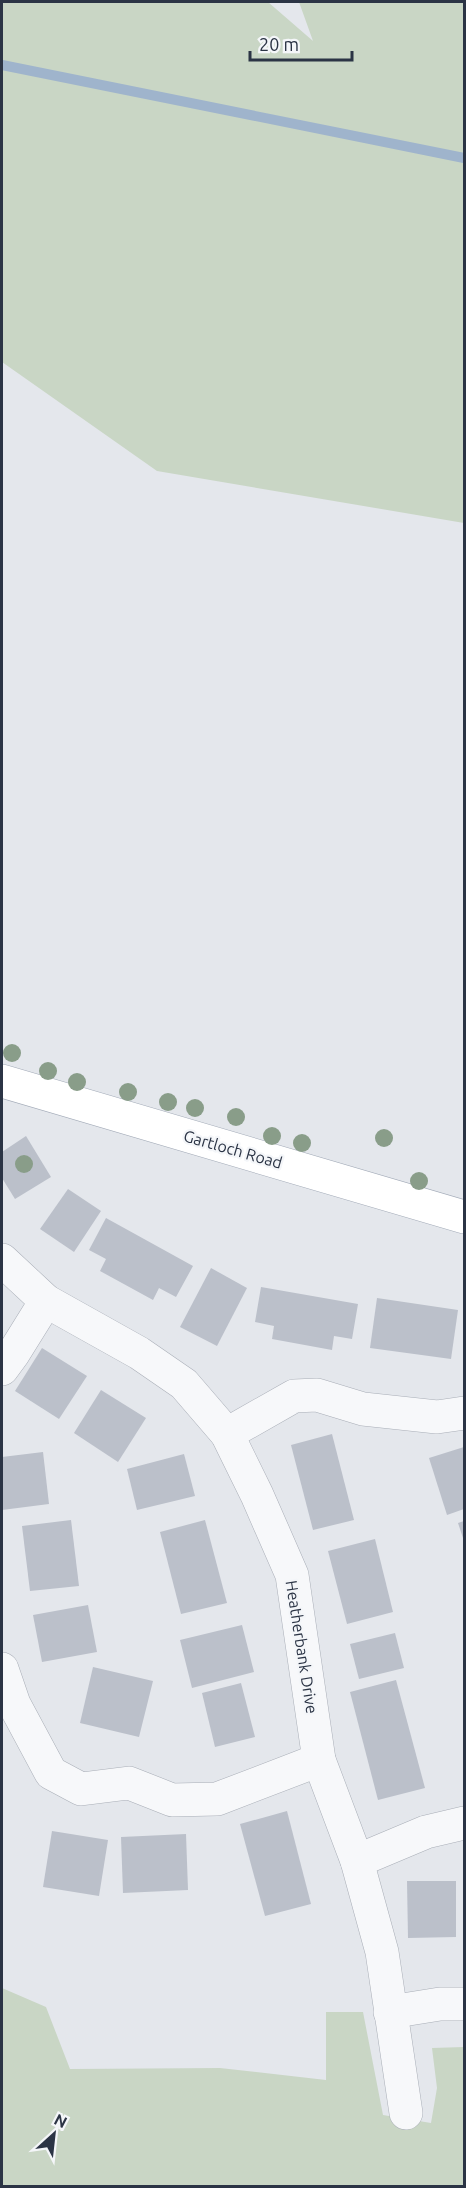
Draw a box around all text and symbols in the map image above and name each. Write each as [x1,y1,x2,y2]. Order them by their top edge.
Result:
scale bar [250,24,352,62]
text: 20 m [259,34,299,54]
street label: Gartloch Road [182,1126,284,1172]
street label: Heatherbank Drive [283,1579,321,1715]
north arrow [24,2104,84,2164]
text: N [51,2110,70,2131]

